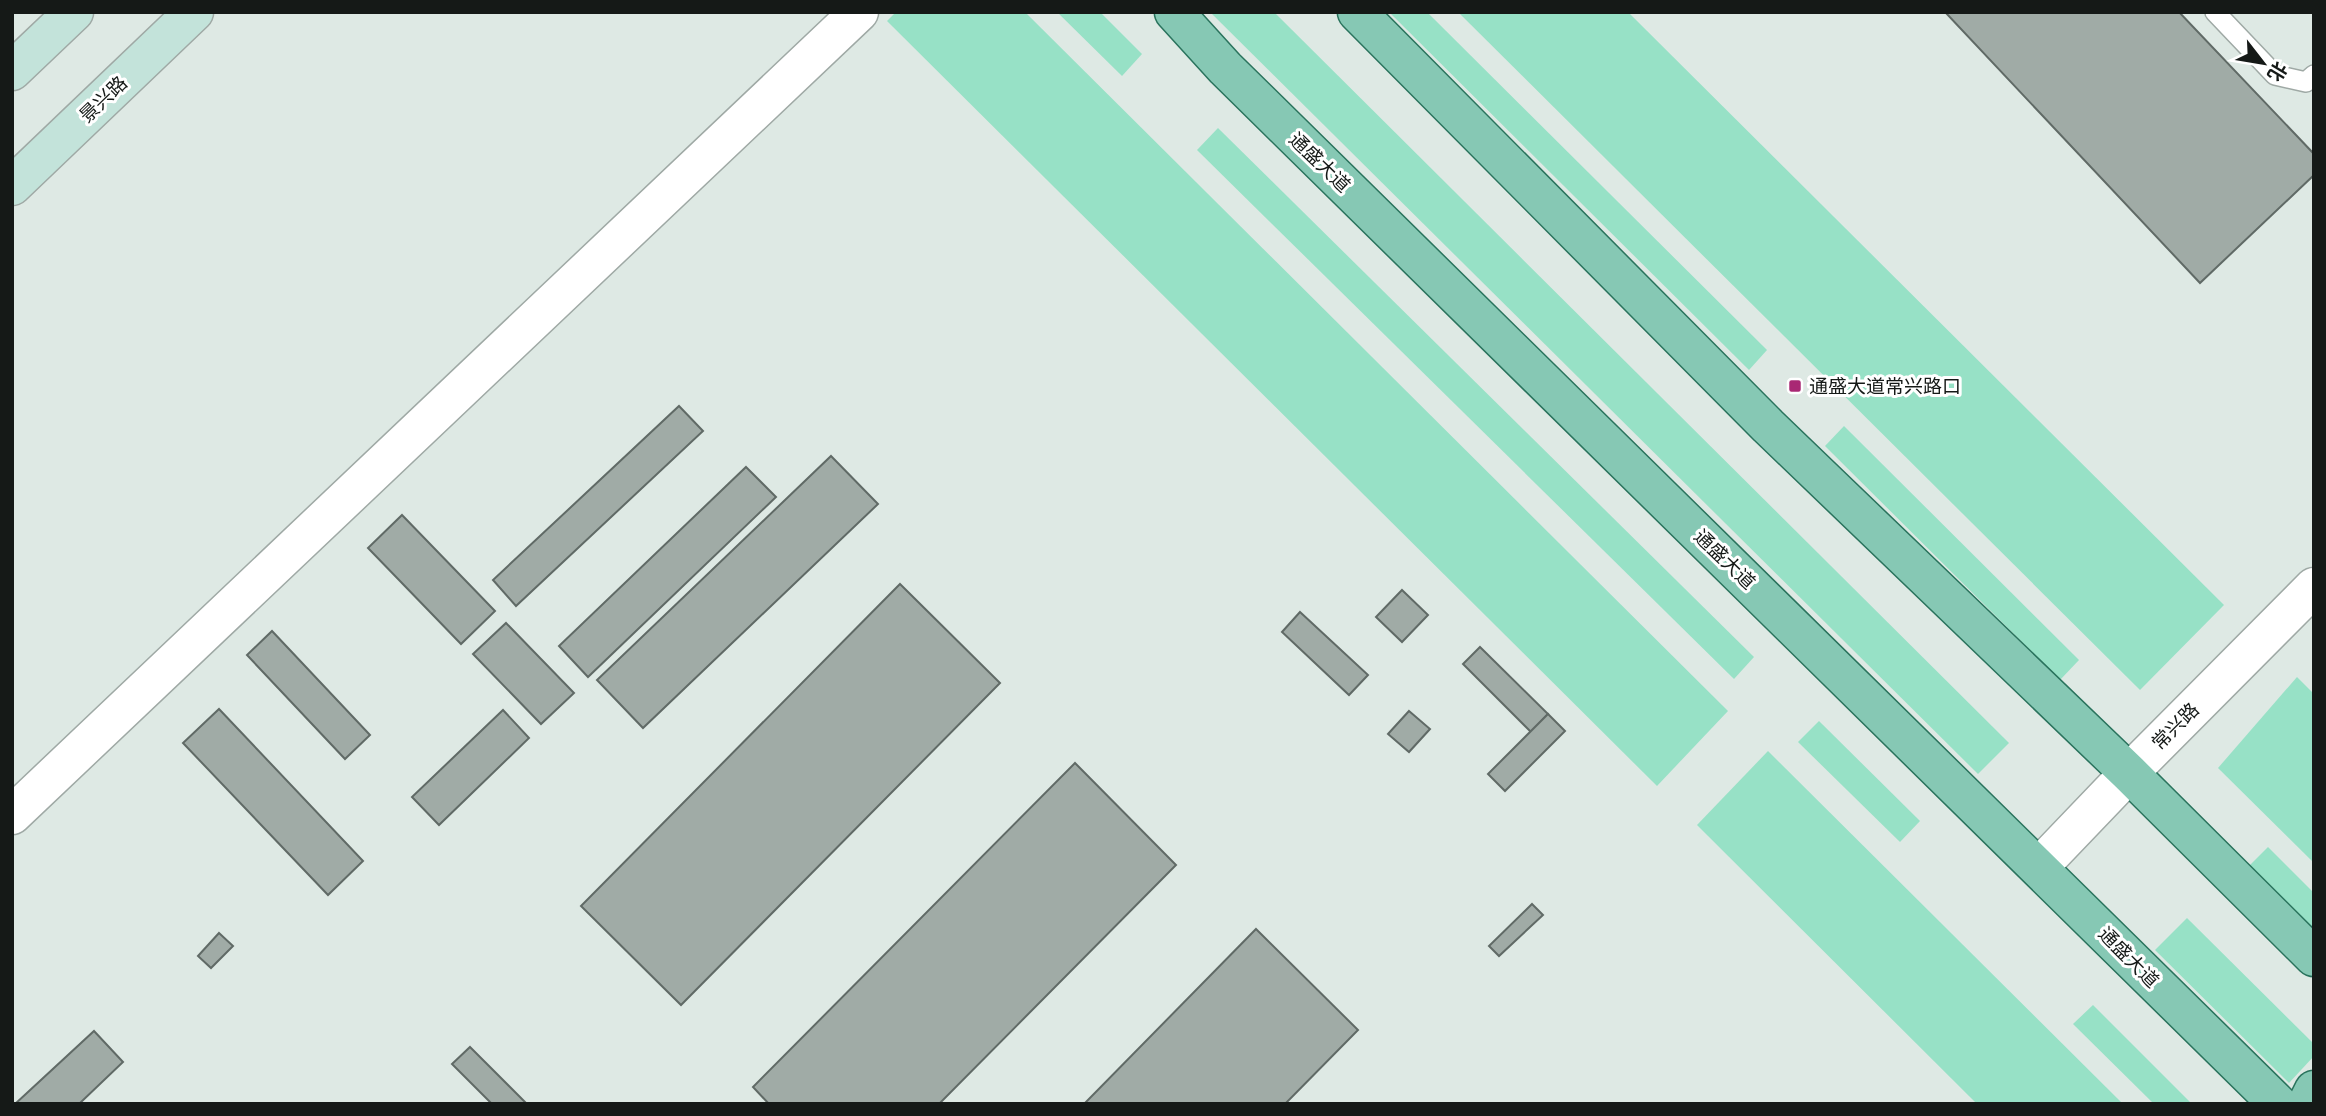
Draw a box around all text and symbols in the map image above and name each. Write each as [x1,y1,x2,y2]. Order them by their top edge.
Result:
north arrow [2228,28,2298,98]
text: 北 [2262,57,2294,87]
street label: 景兴路 [73,70,133,128]
street label: 通盛大道 [1284,126,1356,198]
place label: 通盛大道常兴路口 [1809,373,1961,399]
marker: 通盛大道常兴路口 [1787,378,1803,394]
street label: 通盛大道 [1689,523,1761,595]
street label: 常兴路 [2146,697,2204,755]
street label: 通盛大道 [2093,921,2165,993]

